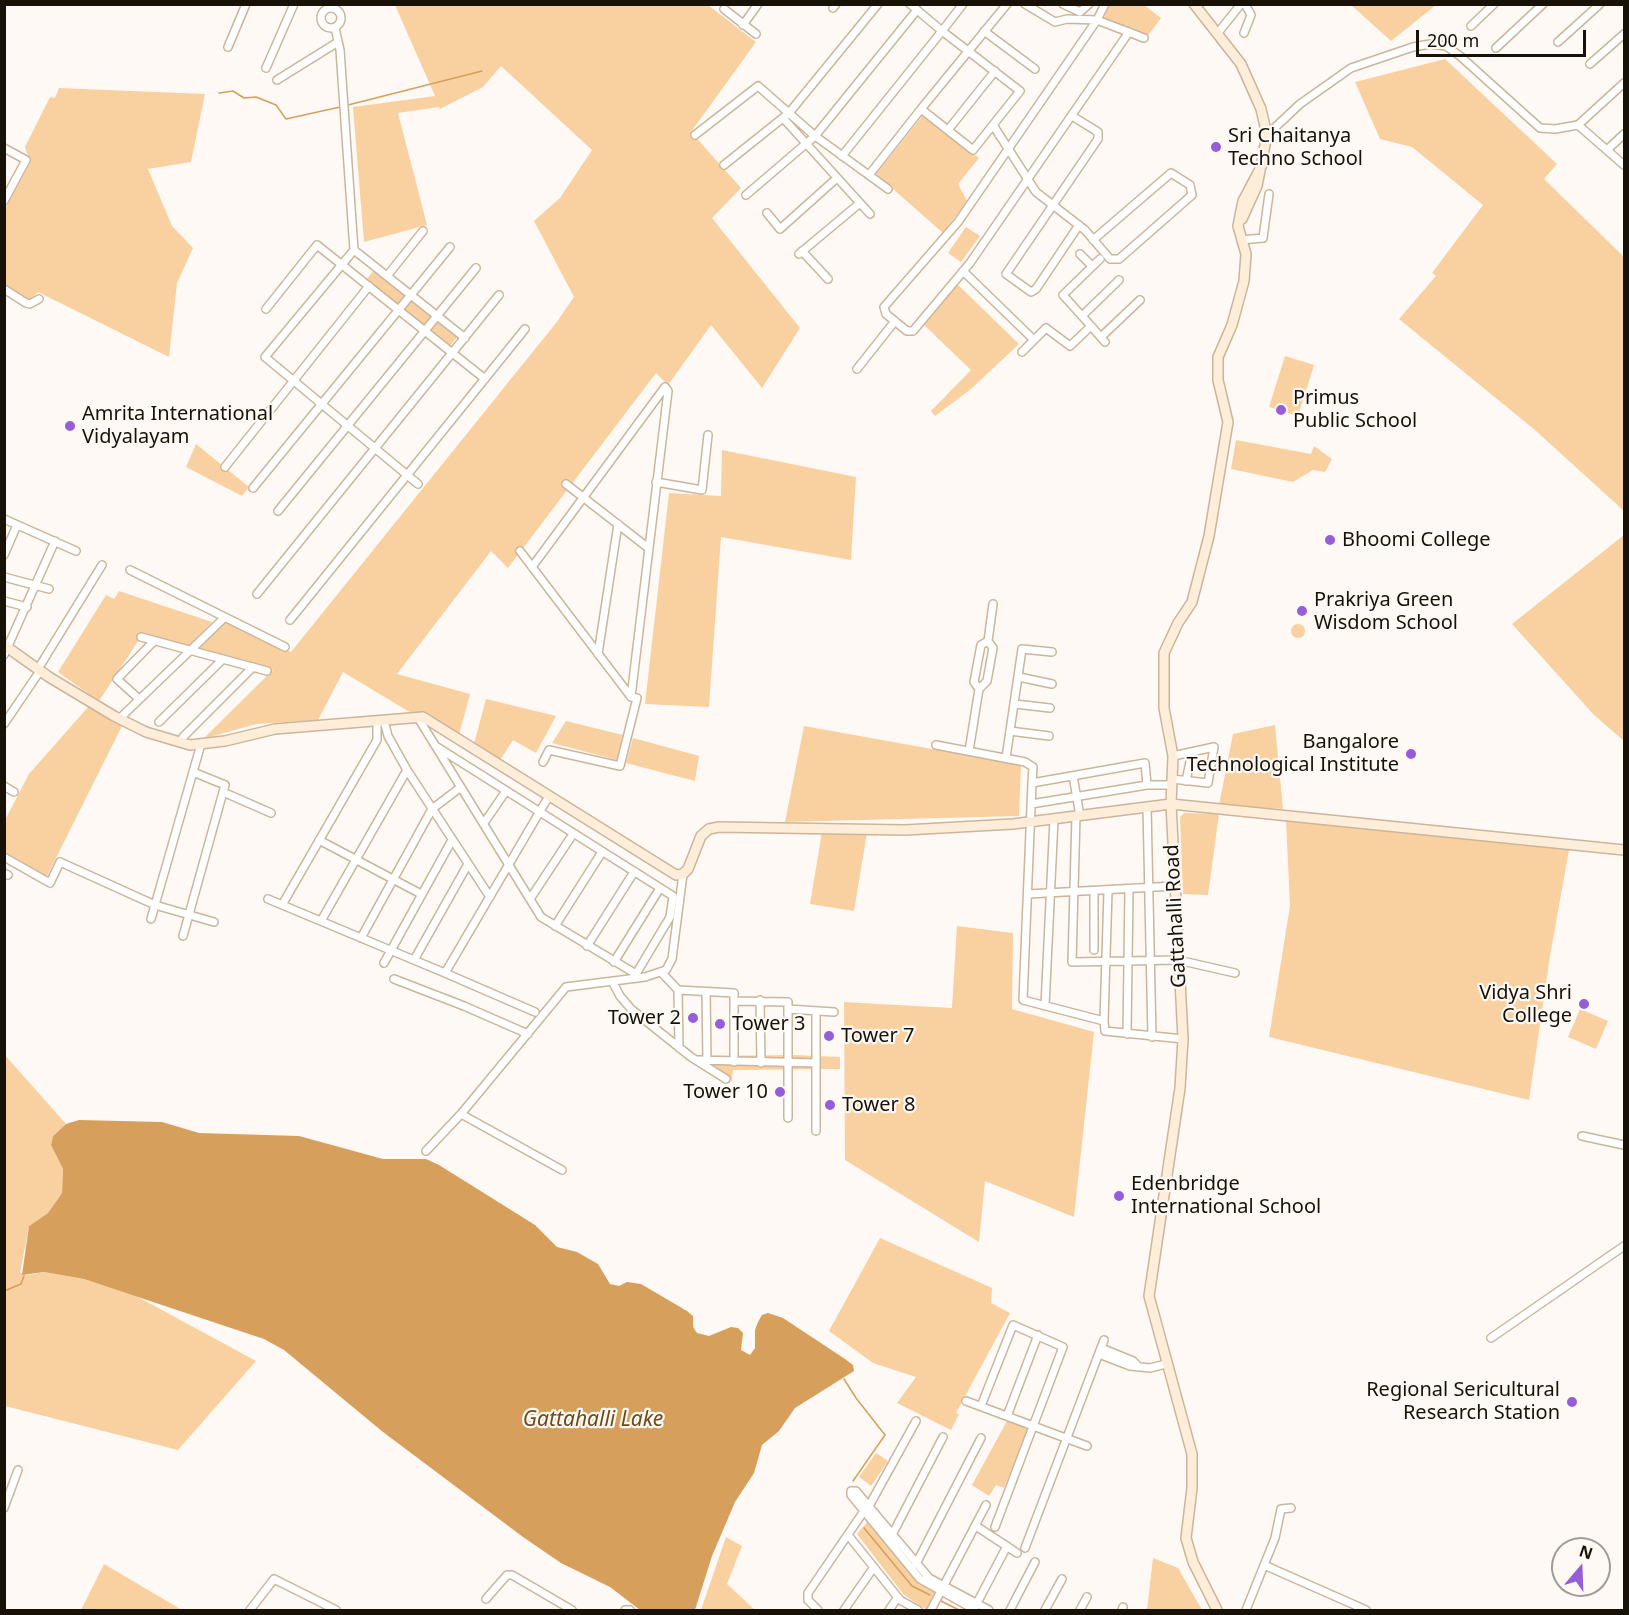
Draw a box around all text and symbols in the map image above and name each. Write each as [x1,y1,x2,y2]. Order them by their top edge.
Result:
scale bar [1419,18,1588,56]
text: 200 m [1427,28,1479,52]
place label: Sri Chaitanya Techno School [1228,124,1363,171]
marker: Sri Chaitanya Techno School [1209,140,1223,154]
place label: Primus Public School [1293,386,1417,433]
place label: Amrita International Vidyalayam [82,402,273,449]
marker: Primus Public School [1274,403,1288,417]
marker: Amrita International Vidyalayam [63,419,77,433]
place label: Bhoomi College [1342,528,1491,552]
marker: Bhoomi College [1323,533,1337,547]
place label: Prakriya Green Wisdom School [1314,588,1458,635]
marker: Prakriya Green Wisdom School [1295,604,1309,618]
place label: Bangalore Technological Institute [1187,730,1399,777]
marker: Bangalore Technological Institute [1404,747,1418,761]
street label: Gattahalli Road [1160,844,1192,988]
place label: Vidya Shri College [1479,981,1572,1028]
marker: Vidya Shri College [1577,997,1591,1011]
place label: Tower 2 [608,1006,681,1030]
marker: Tower 2 [686,1011,700,1025]
place label: Tower 3 [732,1012,805,1036]
marker: Tower 3 [713,1017,727,1031]
place label: Tower 7 [841,1024,914,1048]
marker: Tower 7 [822,1029,836,1043]
place label: Tower 10 [683,1080,768,1104]
marker: Tower 10 [773,1085,787,1099]
place label: Tower 8 [842,1093,915,1117]
marker: Tower 8 [823,1098,837,1112]
place label: Edenbridge International School [1131,1172,1321,1219]
marker: Edenbridge International School [1112,1189,1126,1203]
place label: Regional Sericultural Research Station [1366,1378,1560,1425]
marker: Regional Sericultural Research Station [1565,1395,1579,1409]
water label: Gattahalli Lake [523,1407,663,1433]
north arrow [1551,1537,1611,1597]
text: N [1576,1539,1596,1564]

